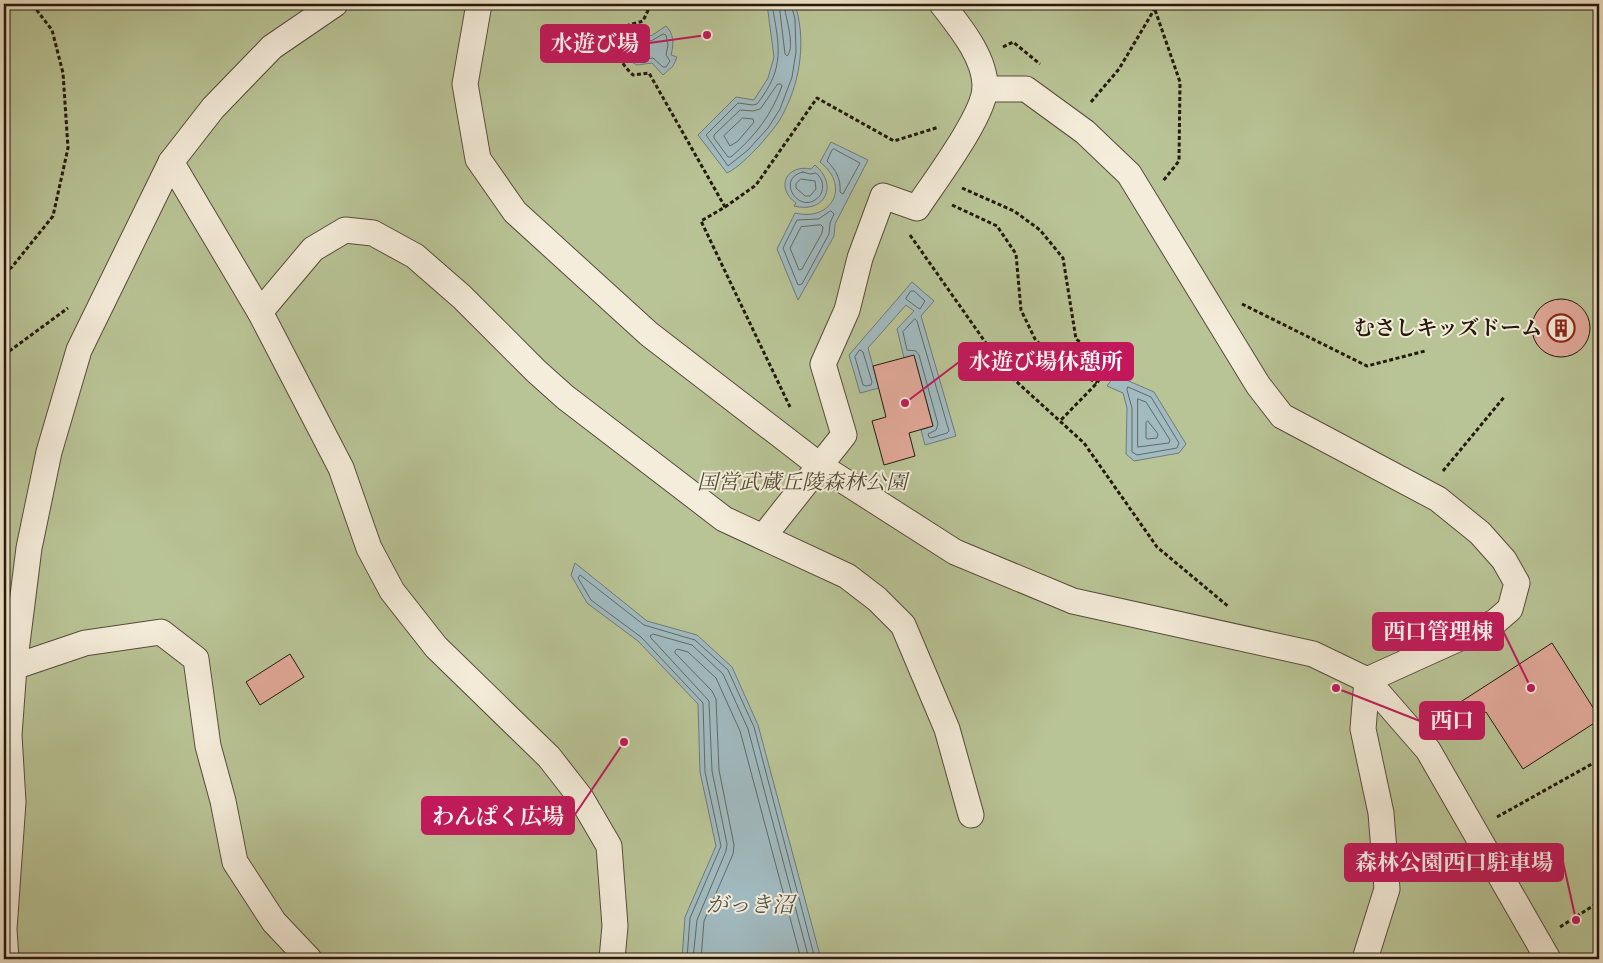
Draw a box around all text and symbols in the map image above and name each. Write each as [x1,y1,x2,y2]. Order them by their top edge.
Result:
callout: 水遊び場 [541,25,649,62]
text: 水遊び場 [551,30,639,58]
building icon: むさしキッズドーム [1546,313,1576,343]
place label: むさしキッズドーム [1353,315,1542,342]
callout: 水遊び場休憩所 [959,343,1133,380]
text: 水遊び場休憩所 [969,348,1123,376]
park label: 国営武蔵丘陵森林公園 [697,469,910,496]
callout: 西口管理棟 [1373,613,1503,650]
text: 西口管理棟 [1383,618,1493,646]
callout: 西口 [1420,702,1484,739]
text: 西口 [1430,707,1474,735]
callout: わんぱく広場 [422,797,574,834]
text: わんぱく広場 [432,803,564,831]
callout: 森林公園西口駐車場 [1345,844,1563,881]
text: 森林公園西口駐車場 [1355,849,1553,877]
water label: がっき沼 [706,891,798,919]

